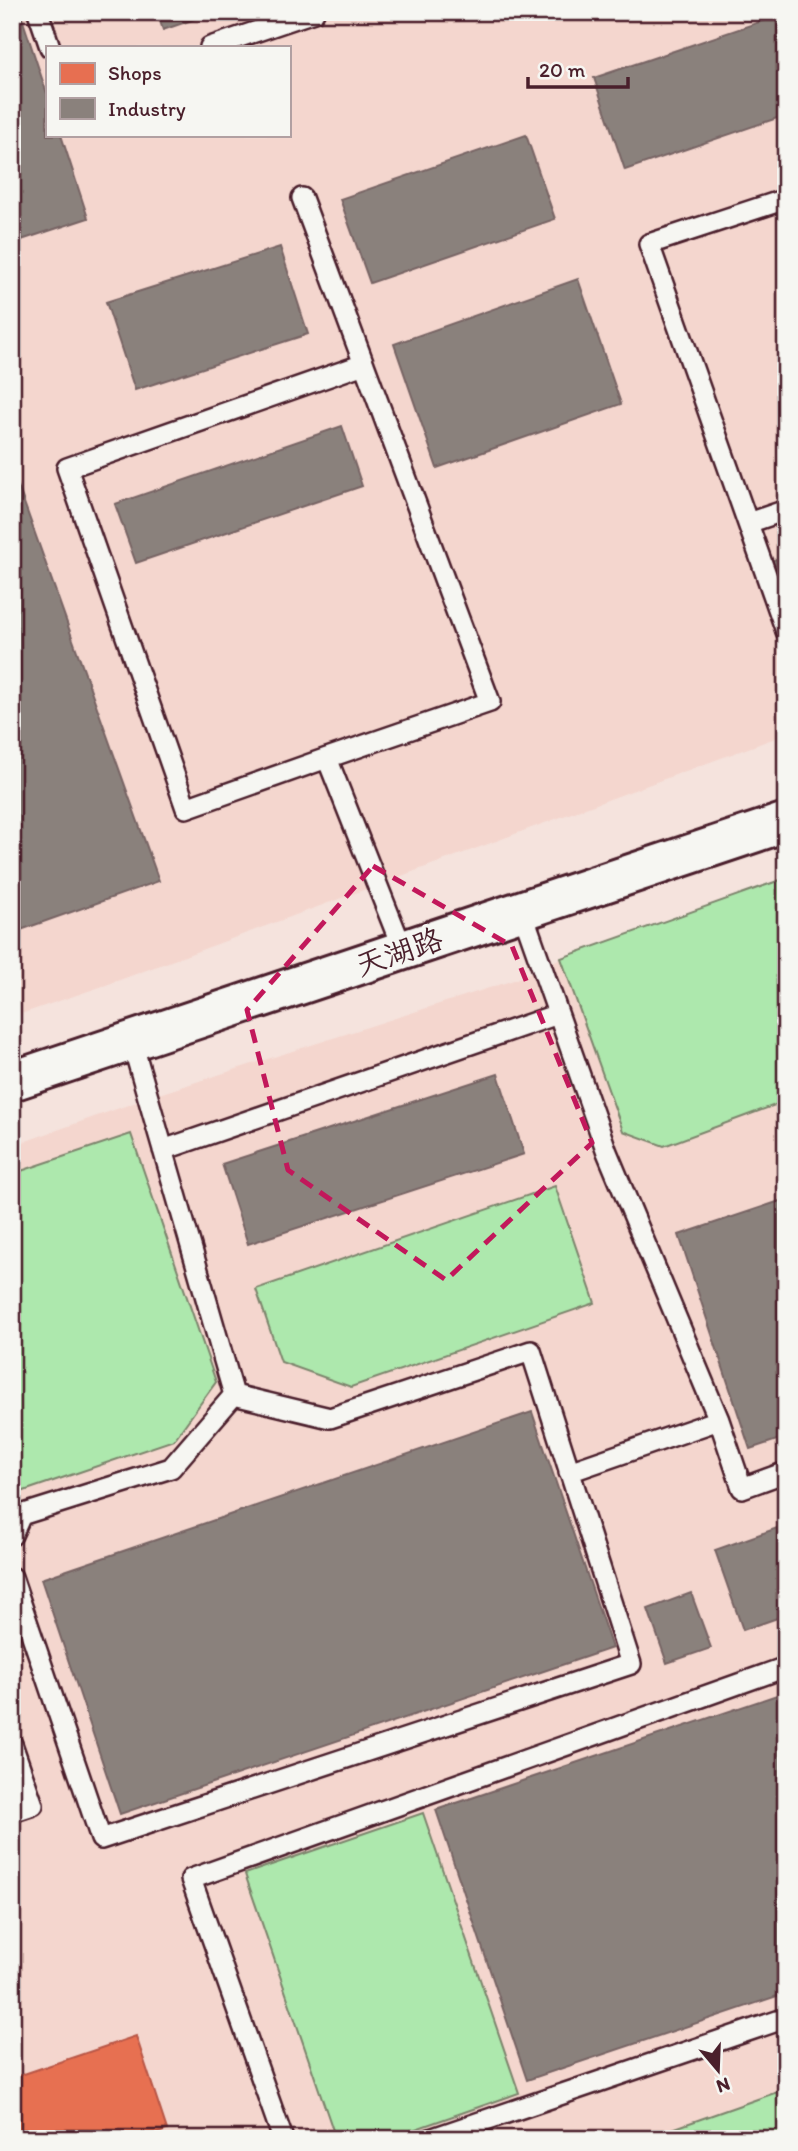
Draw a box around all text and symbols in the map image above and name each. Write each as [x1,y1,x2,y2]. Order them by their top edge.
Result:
legend [46,46,290,136]
scale bar [528,46,628,90]
text: 20 m [539,57,586,82]
text: Shops [108,60,162,85]
text: Industry [108,96,186,121]
street label: 天湖路 [350,920,448,984]
north arrow [682,2036,752,2106]
text: N [714,2073,733,2099]

